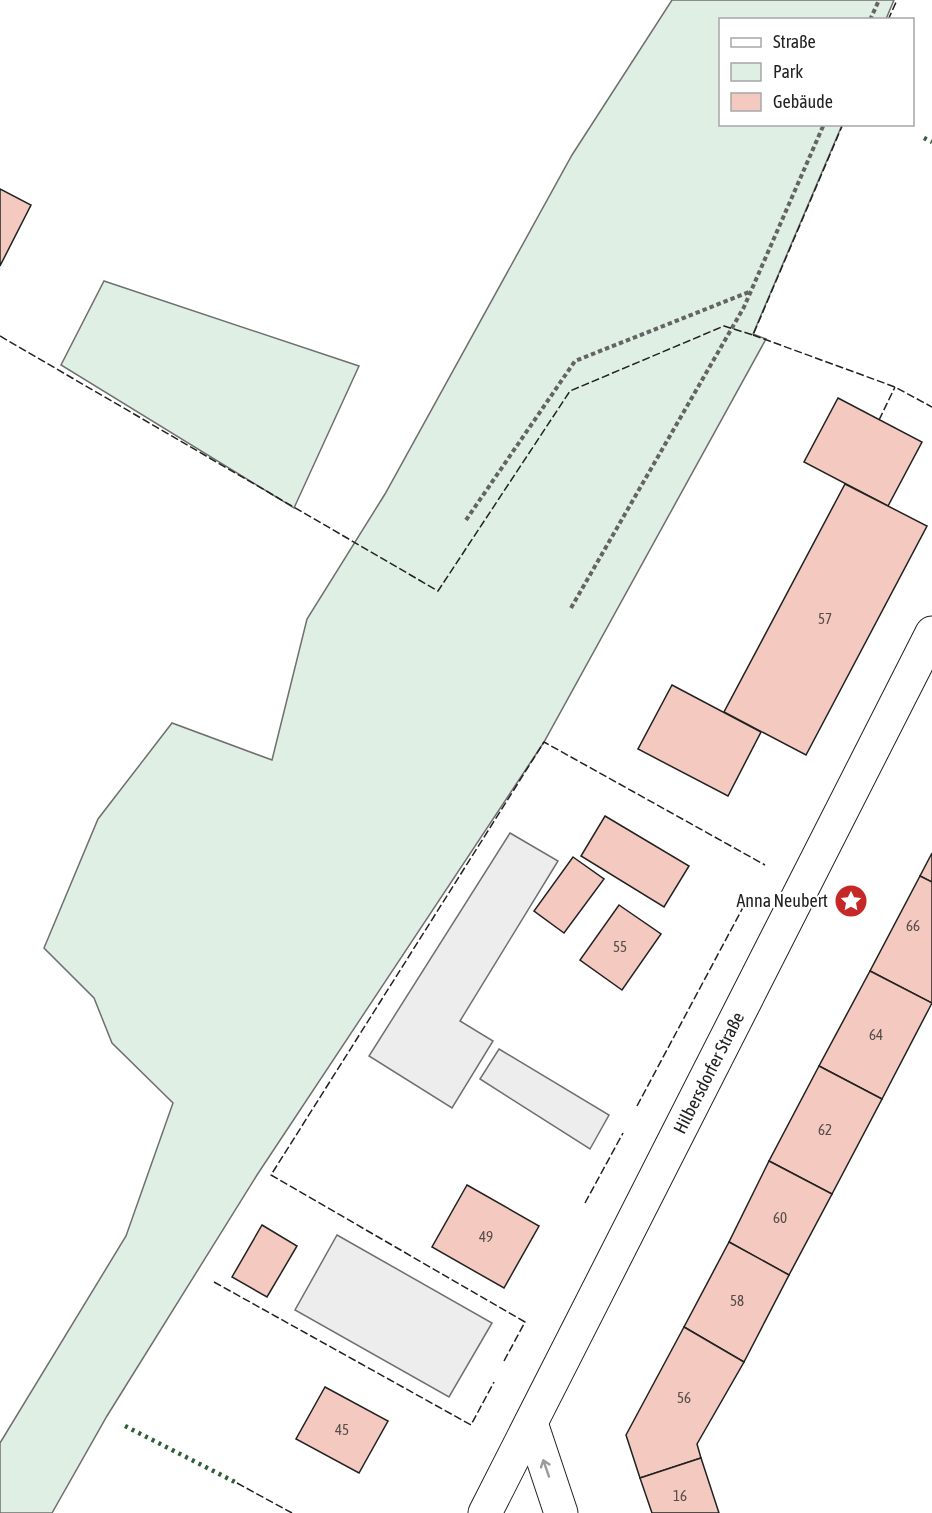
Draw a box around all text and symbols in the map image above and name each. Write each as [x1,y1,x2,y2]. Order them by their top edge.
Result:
legend [719,18,914,126]
text: Straße [773,31,816,52]
text: Park [773,61,803,82]
text: Gebäude [773,91,833,112]
house number: 57 [818,610,832,627]
place icon: Anna Neubert [833,883,869,919]
place label: Anna Neubert [736,890,828,911]
house number: 66 [906,917,920,934]
house number: 55 [613,938,627,955]
street label: Hilbersdorfer Straße [669,1009,748,1137]
house number: 64 [869,1026,883,1043]
house number: 62 [818,1121,832,1138]
house number: 60 [773,1209,787,1226]
house number: 49 [479,1228,493,1245]
house number: 58 [730,1292,744,1309]
house number: 56 [677,1389,691,1406]
house number: 45 [335,1421,349,1438]
one-way arrow [540,1459,551,1478]
house number: 16 [673,1487,687,1504]

